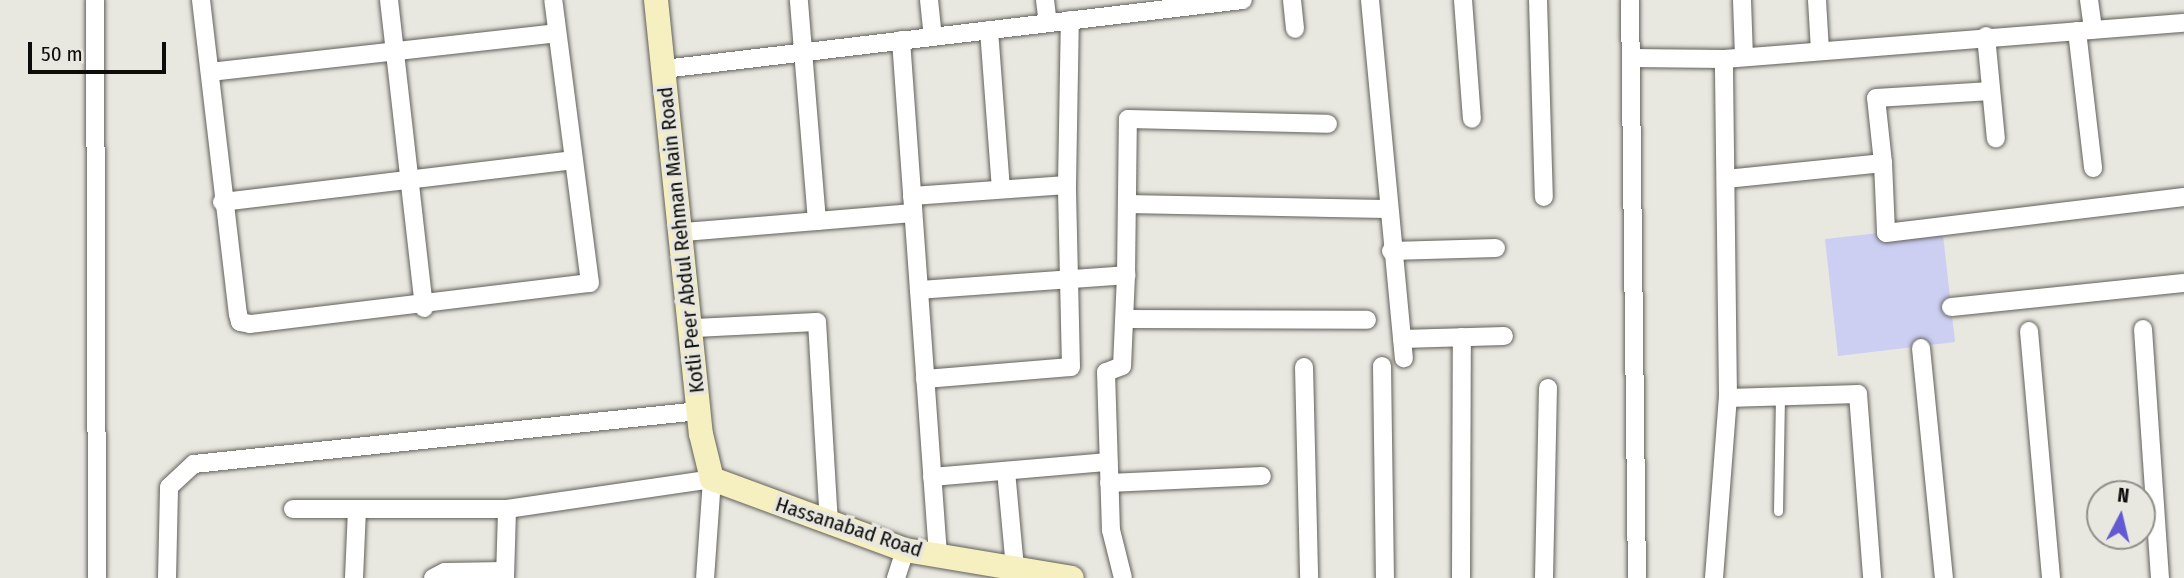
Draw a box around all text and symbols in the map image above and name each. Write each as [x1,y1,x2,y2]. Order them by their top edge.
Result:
scale bar [32,28,170,72]
text: 50 m [41,41,83,67]
street label: Kotli Peer Abdul Rehman Main Road [652,86,710,394]
north arrow [2086,480,2156,550]
text: N [2116,484,2130,508]
street label: Hassanabad Road [772,491,926,563]

